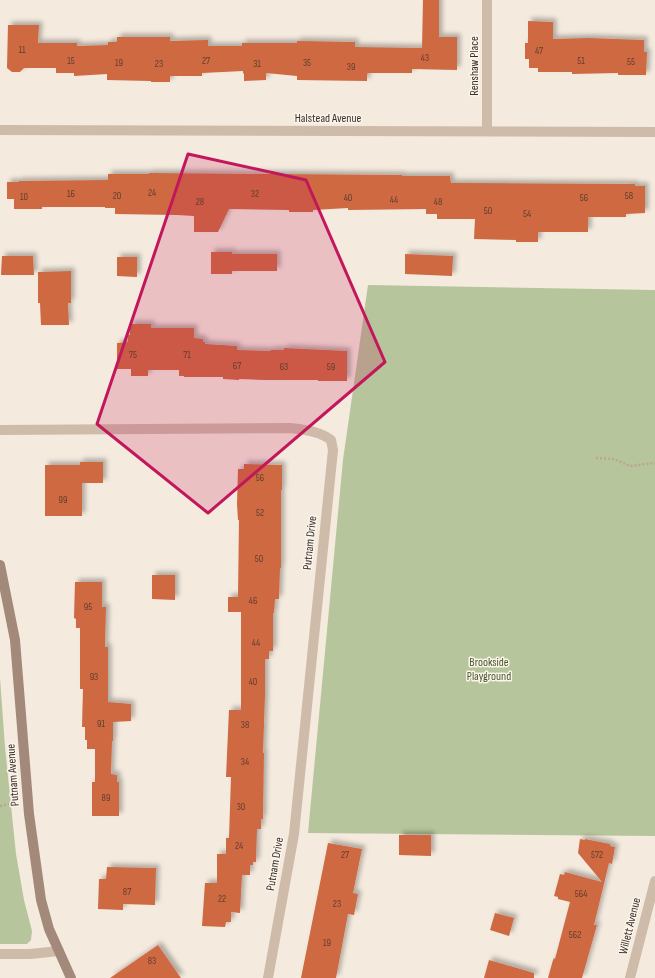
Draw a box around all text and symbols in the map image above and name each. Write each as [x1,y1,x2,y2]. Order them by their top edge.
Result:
street label: Renshaw Place [467,36,482,96]
house number: 11 [19,44,26,56]
house number: 47 [535,45,543,57]
house number: 43 [421,52,429,64]
house number: 15 [67,55,75,67]
house number: 27 [202,55,210,67]
house number: 51 [577,55,585,67]
house number: 55 [627,56,635,68]
house number: 19 [115,57,123,69]
house number: 35 [303,57,311,69]
house number: 23 [155,58,163,70]
house number: 31 [253,58,261,70]
house number: 39 [347,61,355,73]
street label: Halstead Avenue [295,111,361,126]
house number: 24 [148,187,156,199]
house number: 16 [67,188,75,200]
house number: 32 [251,188,259,200]
house number: 20 [113,190,121,202]
house number: 58 [625,190,633,202]
house number: 10 [20,191,28,203]
house number: 40 [344,192,352,204]
house number: 56 [580,192,588,204]
house number: 44 [390,194,398,206]
house number: 28 [196,196,204,208]
house number: 48 [434,196,442,208]
house number: 50 [484,205,492,217]
house number: 54 [523,208,531,220]
house number: 75 [129,349,137,361]
house number: 71 [183,349,191,361]
house number: 67 [233,360,241,372]
house number: 63 [280,361,288,373]
house number: 59 [327,361,335,373]
house number: 56 [256,472,264,484]
house number: 99 [59,494,67,506]
house number: 52 [256,507,264,519]
street label: Putnam Drive [300,515,320,571]
house number: 50 [255,553,263,565]
house number: 46 [249,595,257,607]
house number: 95 [84,601,92,613]
house number: 44 [252,637,260,649]
park label: Brookside Playground [467,655,511,684]
house number: 93 [90,671,98,683]
house number: 40 [249,676,257,688]
house number: 91 [97,718,105,730]
house number: 38 [241,719,249,731]
street label: Putnam Avenue [3,743,23,807]
house number: 34 [241,756,249,768]
house number: 89 [102,792,110,804]
house number: 30 [237,801,245,813]
street label: Putnam Drive [263,836,287,892]
house number: 24 [235,840,243,852]
house number: 27 [341,849,349,861]
house number: 572 [591,849,603,861]
house number: 87 [123,886,131,898]
house number: 564 [575,888,587,900]
house number: 22 [218,893,226,905]
street label: Willett Avenue [616,896,644,956]
house number: 23 [333,898,341,910]
house number: 562 [569,929,581,941]
house number: 19 [323,937,331,949]
house number: 83 [148,955,156,967]

